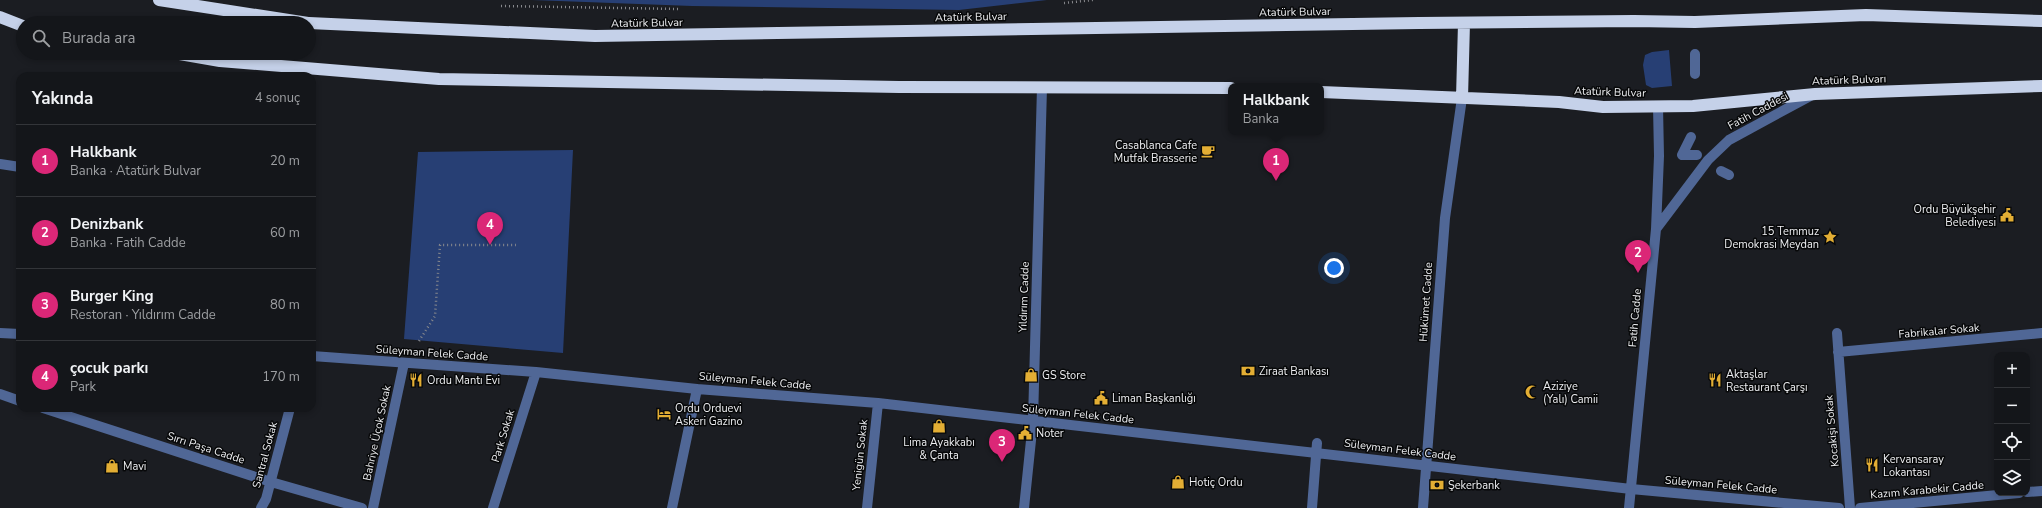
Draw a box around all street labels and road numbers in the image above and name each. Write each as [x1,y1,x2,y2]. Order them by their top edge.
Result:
street label: Atatürk Bulvar [1259,4,1331,20]
street label: Atatürk Bulvar [935,9,1007,25]
street label: Atatürk Bulvar [611,15,683,31]
street label: Atatürk Bulvarı [1812,71,1886,89]
street label: Atatürk Bulvar [1574,83,1646,101]
street label: Fatih Caddesi [1725,89,1791,133]
street label: Yıldırım Cadde [1015,261,1033,334]
street label: Hükümet Cadde [1416,261,1436,342]
street label: Fatih Cadde [1625,288,1645,348]
street label: Fabrikalar Sokak [1898,320,1981,342]
street label: Süleyman Felek Cadde [375,342,489,364]
street label: Süleyman Felek Cadde [698,369,812,393]
street label: Bahriye Üçok Sokak [360,383,395,482]
street label: Kocakişi Sokak [1821,394,1843,468]
street label: Süleyman Felek Cadde [1021,401,1135,427]
street label: Park Sokak [488,407,518,464]
street label: Yenigün Sokak [849,418,871,492]
street label: Santral Sokak [249,420,281,490]
street label: Sırrı Paşa Cadde [165,428,247,468]
street label: Süleyman Felek Cadde [1343,436,1457,464]
street label: Süleyman Felek Cadde [1664,473,1778,497]
street label: Kazım Karabekir Cadde [1870,478,1984,502]

